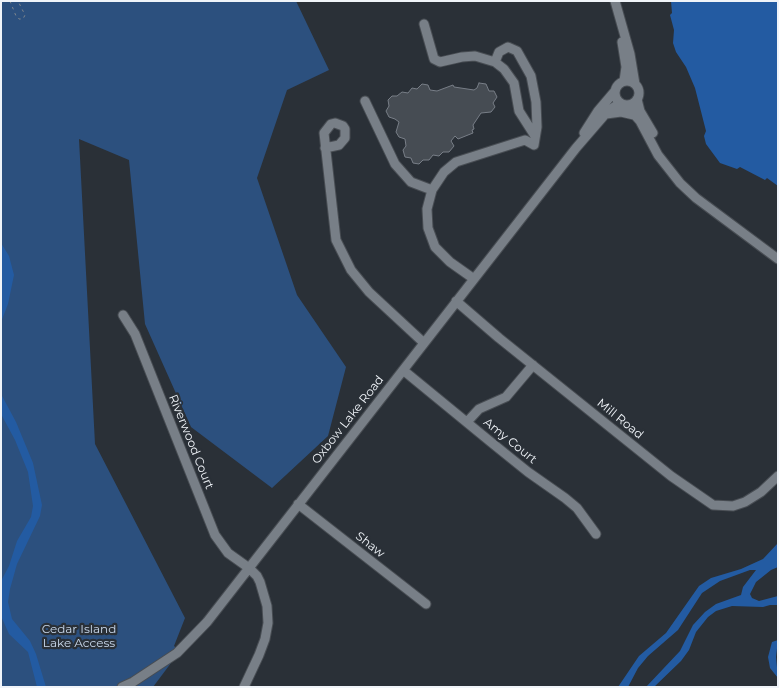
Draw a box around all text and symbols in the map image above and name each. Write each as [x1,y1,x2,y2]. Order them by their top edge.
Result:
street label: Oxbow Lake Road [309,373,387,467]
street label: Riverwood Court [165,393,217,491]
street label: Mill Road [594,396,646,442]
street label: Amy Court [480,415,540,467]
street label: Shaw [353,529,387,561]
park label: Cedar Island Lake Access [42,622,116,650]

